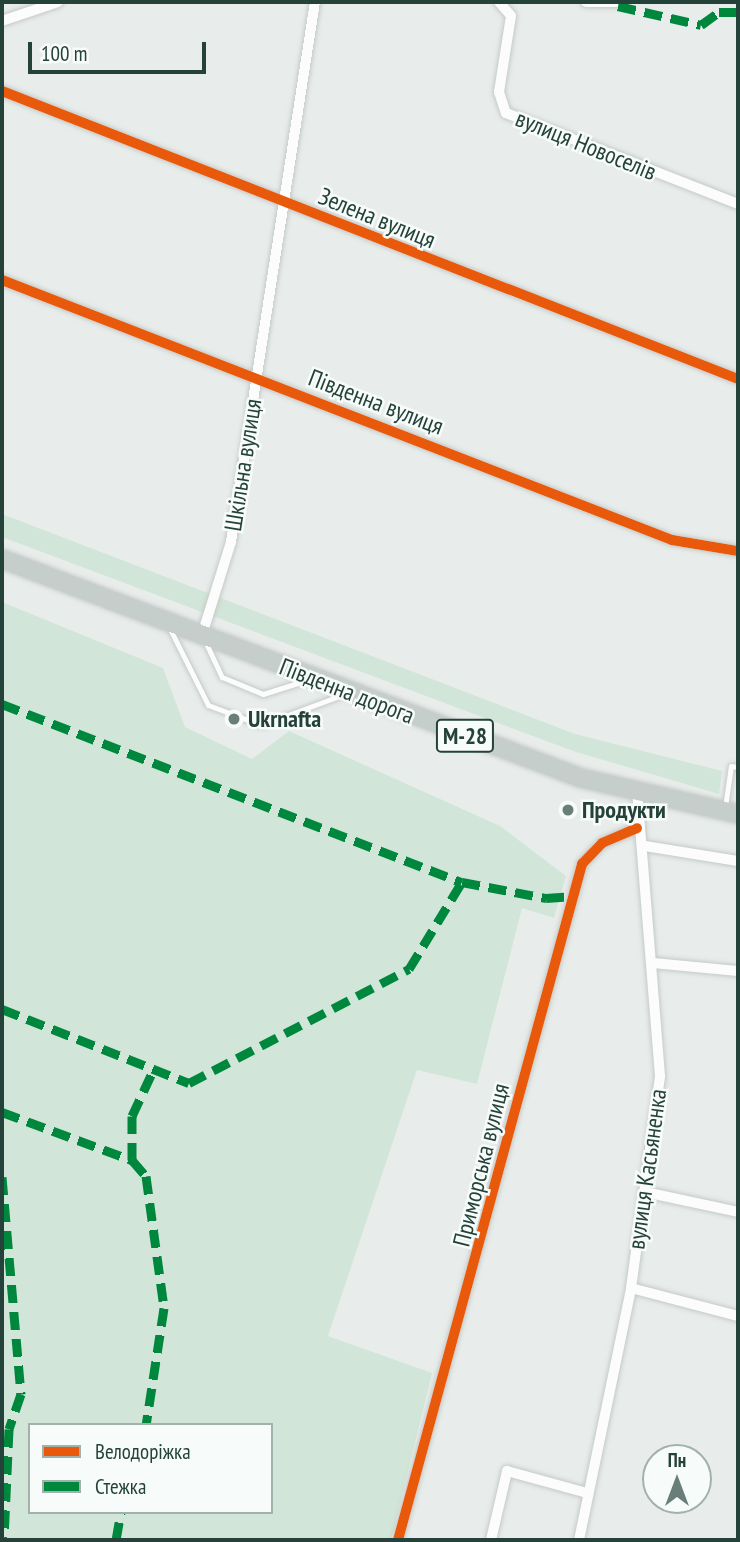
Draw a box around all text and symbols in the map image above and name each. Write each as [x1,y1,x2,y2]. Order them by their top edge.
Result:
scale bar [32,28,210,72]
text: 100 m [41,40,87,67]
street label: вулиця Новоселів [511,104,661,186]
street label: Зелена вулиця [314,182,440,254]
street label: Південна вулиця [305,363,447,441]
street label: Шкільна вулиця [218,397,268,533]
street label: Південна дорога [276,652,418,730]
place label: Ukrnafta [248,705,321,733]
marker: Ukrnafta [226,711,242,727]
road number: М-28 [435,716,495,756]
place label: Продукти [582,796,666,824]
marker: Продукти [560,802,576,818]
street label: Приморська вулиця [447,1080,515,1250]
street label: вулиця Касьяненка [621,1087,673,1251]
legend [28,1423,273,1514]
text: Велодоріжка [95,1438,191,1465]
north arrow [642,1444,712,1514]
text: Пн [668,1448,686,1472]
text: Стежка [95,1473,146,1500]

